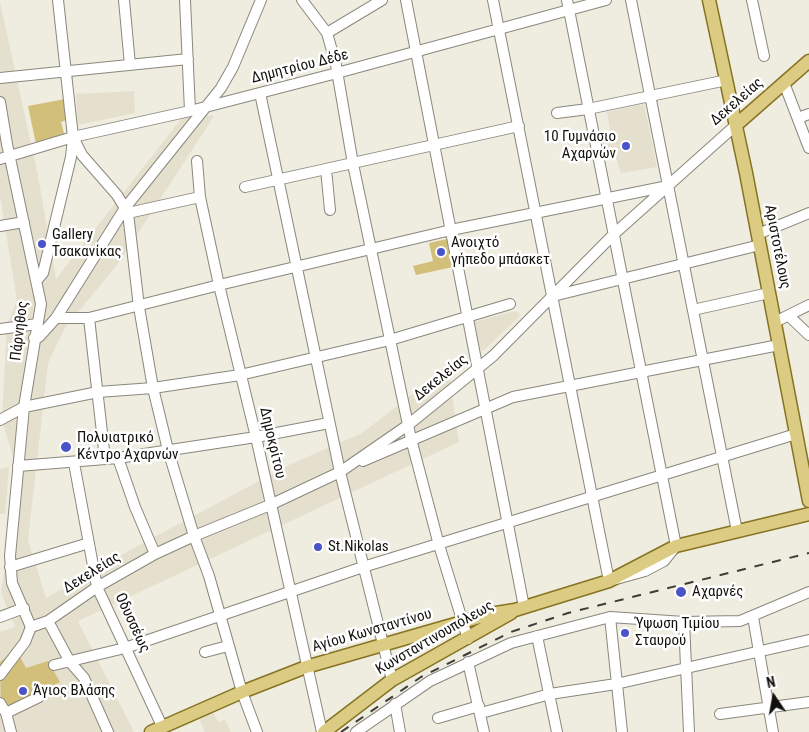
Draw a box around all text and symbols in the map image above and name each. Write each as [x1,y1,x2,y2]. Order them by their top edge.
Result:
street label: Δημητρίου Δέδε [250,46,350,88]
street label: Δεκελείας [707,74,767,130]
place label: 10 Γυμνάσιο Αχαρνών [544,128,616,163]
marker: 10 Γυμνάσιο Αχαρνών [620,140,632,152]
street label: Αριστοτέλους [760,203,794,291]
place label: Gallery Τσακανίκας [52,226,122,261]
place label: Ανοιχτό γήπεδο μπάσκετ [451,234,550,269]
marker: Gallery Τσακανίκας [36,238,48,250]
marker: Ανοιχτό γήπεδο μπάσκετ [435,246,447,258]
street label: Πάρνηθος [7,300,33,362]
street label: Δεκελείας [410,351,472,405]
street label: Δημοκρίτου [255,406,289,480]
place label: Πολυιατρικό Κέντρο Αχαρνών [77,429,178,464]
marker: Πολυιατρικό Κέντρο Αχαρνών [59,440,73,454]
place label: St.Nikolas [328,538,389,556]
marker: St.Nikolas [312,541,324,553]
street label: Δεκελείας [60,548,124,598]
place label: Αχαρνές [692,583,743,601]
marker: Αχαρνές [674,585,688,599]
street label: Οδυσσέως [110,590,154,656]
street label: Κωνσταντινουπόλεως [373,597,497,679]
street label: Αγίου Κωνσταντίνου [310,605,434,657]
place label: Ύψωση Τιμίου Σταυρού [635,615,720,650]
marker: Ύψωση Τιμίου Σταυρού [619,627,631,639]
north arrow [749,672,799,722]
text: N [765,674,777,691]
place label: Άγιος Βλάσης [33,682,115,700]
marker: Άγιος Βλάσης [17,685,29,697]

